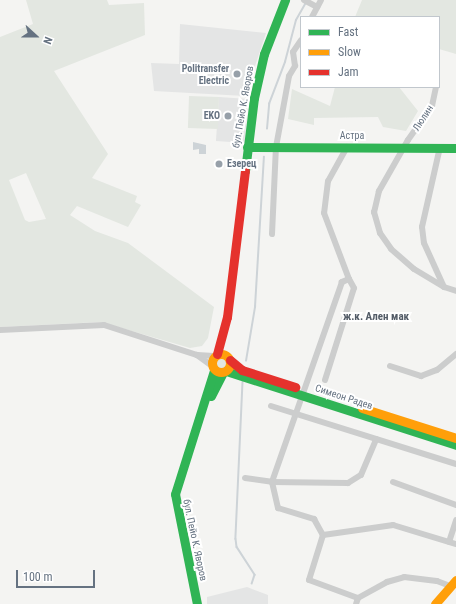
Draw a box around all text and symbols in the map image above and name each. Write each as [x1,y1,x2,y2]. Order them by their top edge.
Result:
north arrow [16,16,56,56]
legend [300,16,440,88]
text: Fast [338,25,358,39]
text: N [40,35,55,46]
text: Slow [338,45,361,59]
place label: Politransfer Electric [182,62,229,86]
street label: бул. Пейо К. Яворов [230,65,256,149]
text: Jam [338,65,359,79]
marker: Politransfer Electric [232,69,242,79]
street label: Люлин [410,103,436,133]
place label: EKO [204,110,220,122]
marker: EKO [223,111,233,121]
street label: Астра [340,130,364,142]
place label: Езерец [227,158,256,170]
marker: Езерец [214,159,224,169]
district label: ж.к. Ален мак [343,310,409,324]
street label: Симеон Радев [314,382,374,412]
street label: бул. Пейо К. Яворов [180,498,210,582]
scale bar [18,562,97,588]
text: 100 m [23,570,53,584]

